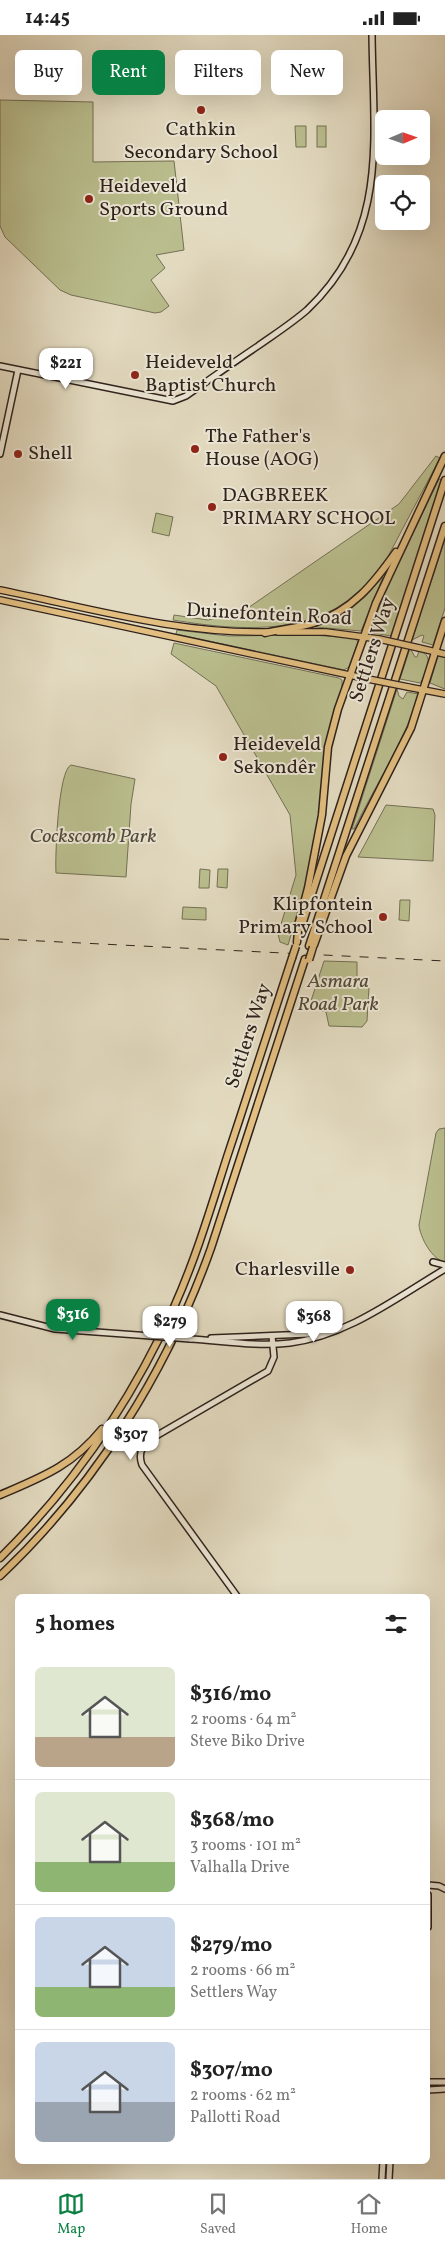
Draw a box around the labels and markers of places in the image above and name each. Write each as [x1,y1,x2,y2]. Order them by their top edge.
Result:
marker: Cathkin Secondary School [195,104,207,116]
place label: Cathkin Secondary School [124,116,278,167]
place label: Heideveld Sports Ground [99,173,228,224]
marker: Heideveld Sports Ground [83,193,95,205]
pin: $221 [36,347,96,390]
place label: Heideveld Baptist Church [145,349,277,400]
marker: Heideveld Baptist Church [129,369,141,381]
place label: The Father's House (AOG) [205,423,319,474]
place label: Shell [28,440,72,468]
marker: The Father's House (AOG) [189,443,201,455]
marker: Shell [12,448,24,460]
place label: DAGBREEK PRIMARY SCHOOL [222,482,395,533]
marker: DAGBREEK PRIMARY SCHOOL [206,501,218,513]
place label: Heideveld Sekondêr [233,731,321,782]
marker: Heideveld Sekondêr [217,751,229,763]
place label: Klipfontein Primary School [238,891,373,942]
marker: Klipfontein Primary School [377,911,389,923]
place label: Charlesville [235,1256,340,1284]
marker: Charlesville [344,1264,356,1276]
pin: $316 [43,1299,103,1341]
pin: $368 [284,1301,344,1343]
pin: $279 [140,1305,200,1348]
pin: $307 [101,1419,161,1461]

